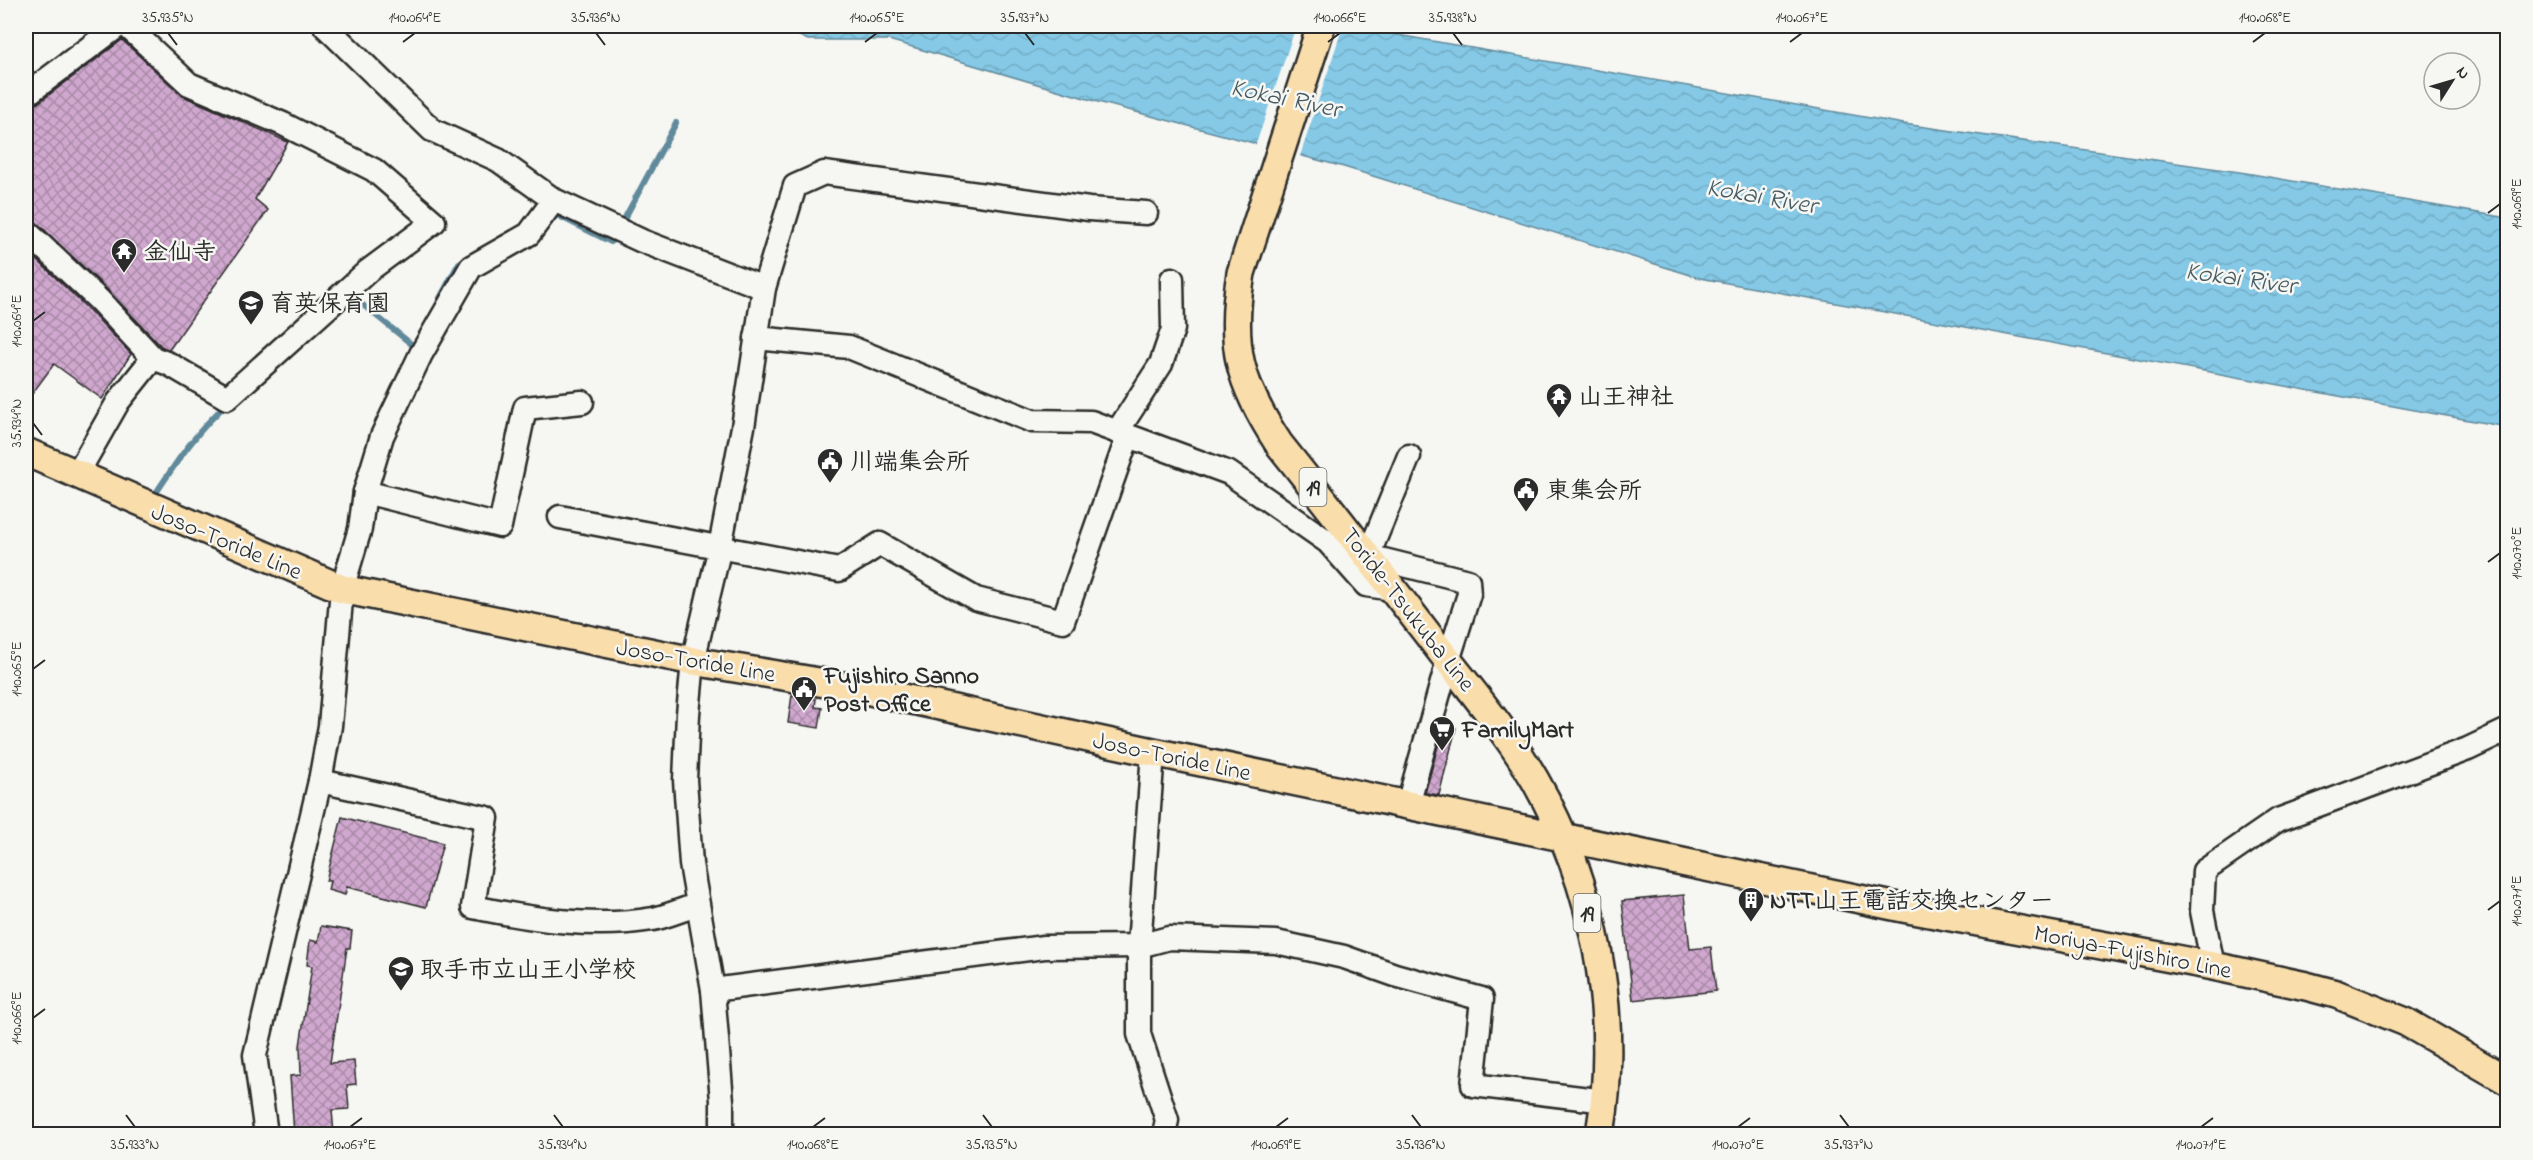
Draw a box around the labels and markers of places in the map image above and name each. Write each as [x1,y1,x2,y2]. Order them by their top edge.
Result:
temple icon: 金仙寺 [109,236,139,274]
place label: 金仙寺 [144,236,216,271]
school or university icon: 育英保育園 [236,288,266,326]
place label: 育英保育園 [270,288,390,323]
temple icon: 山王神社 [1544,381,1574,419]
place label: 山王神社 [1578,381,1674,416]
public building icon: 川端集会所 [815,446,845,484]
place label: 川端集会所 [850,446,970,481]
public building icon: 東集会所 [1511,475,1541,513]
place label: 東集会所 [1546,475,1642,510]
place label: Fujishiro Sanno Post Office [823,660,979,723]
public building icon: Fujishiro Sanno Post Office [789,674,819,712]
supermarket icon: FamilyMart [1427,714,1457,752]
place label: FamilyMart [1461,714,1575,750]
building icon: NTT山王電話交換センター [1736,885,1766,923]
place label: NTT山王電話交換センター [1770,885,2054,920]
school or university icon: 取手市立山王小学校 [386,954,416,992]
place label: 取手市立山王小学校 [420,954,636,989]

